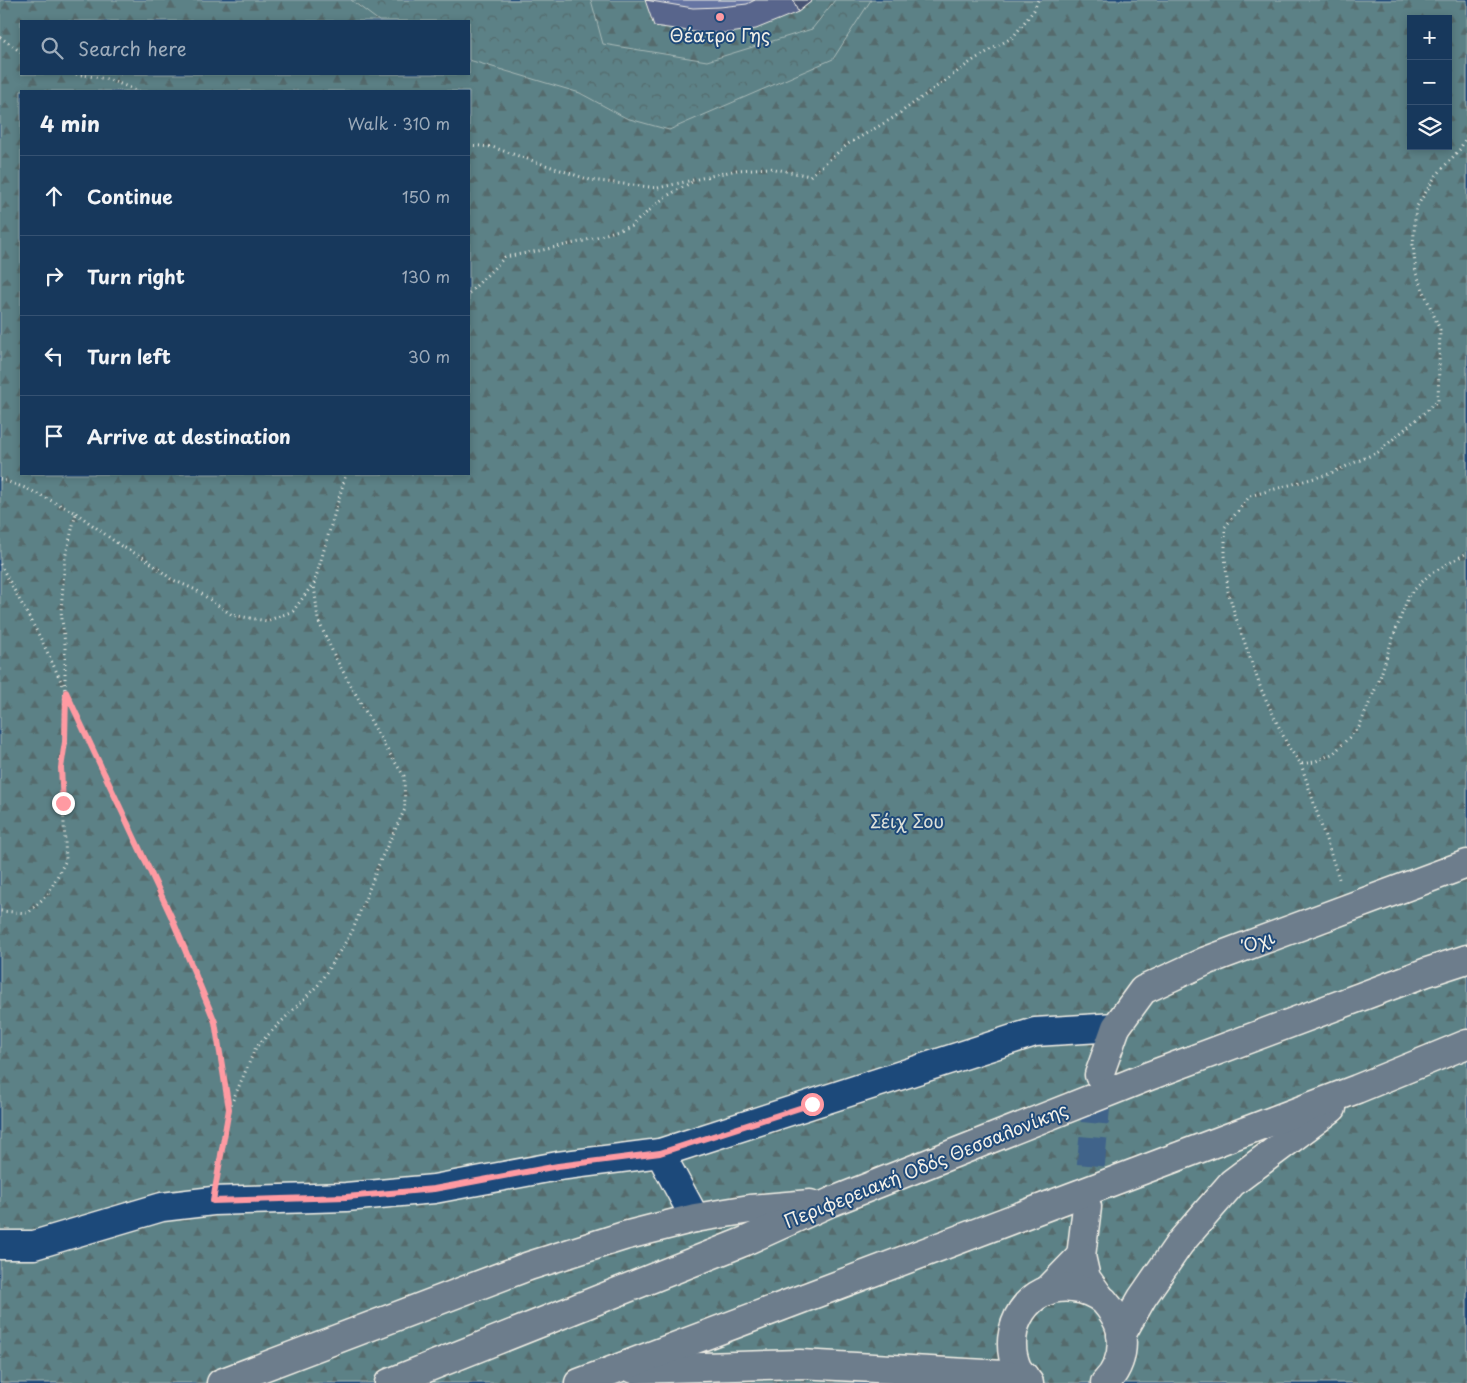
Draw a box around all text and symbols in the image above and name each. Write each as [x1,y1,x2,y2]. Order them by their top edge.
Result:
marker: Θέατρο Γης [714,11,726,23]
map controls [1407,15,1452,150]
button: + [1407,15,1452,60]
search box [20,20,470,75]
place label: Θέατρο Γης [670,21,770,48]
icon: search [38,34,66,62]
text: Search here [78,34,187,62]
button: − [1407,60,1452,105]
button: layers [1407,105,1452,150]
text: 4 min [40,107,100,139]
text: Walk · 310 m [348,111,450,135]
icon: ahead [40,182,68,210]
text: Continue [87,182,173,210]
text: 150 m [402,184,450,208]
icon: right [40,262,68,290]
text: Turn right [87,262,185,290]
text: 130 m [402,264,450,288]
icon: left [40,342,68,370]
text: Turn left [87,342,171,370]
text: 30 m [408,344,450,368]
icon: arrive [40,422,68,450]
text: Arrive at destination [87,422,291,450]
route end [52,792,75,815]
park label: Σέιχ Σου [870,807,944,834]
street label: Όχι [1237,922,1279,959]
route start [801,1093,824,1116]
street label: Περιφερειακή Οδός Θεσσαλονίκης [779,1095,1072,1234]

